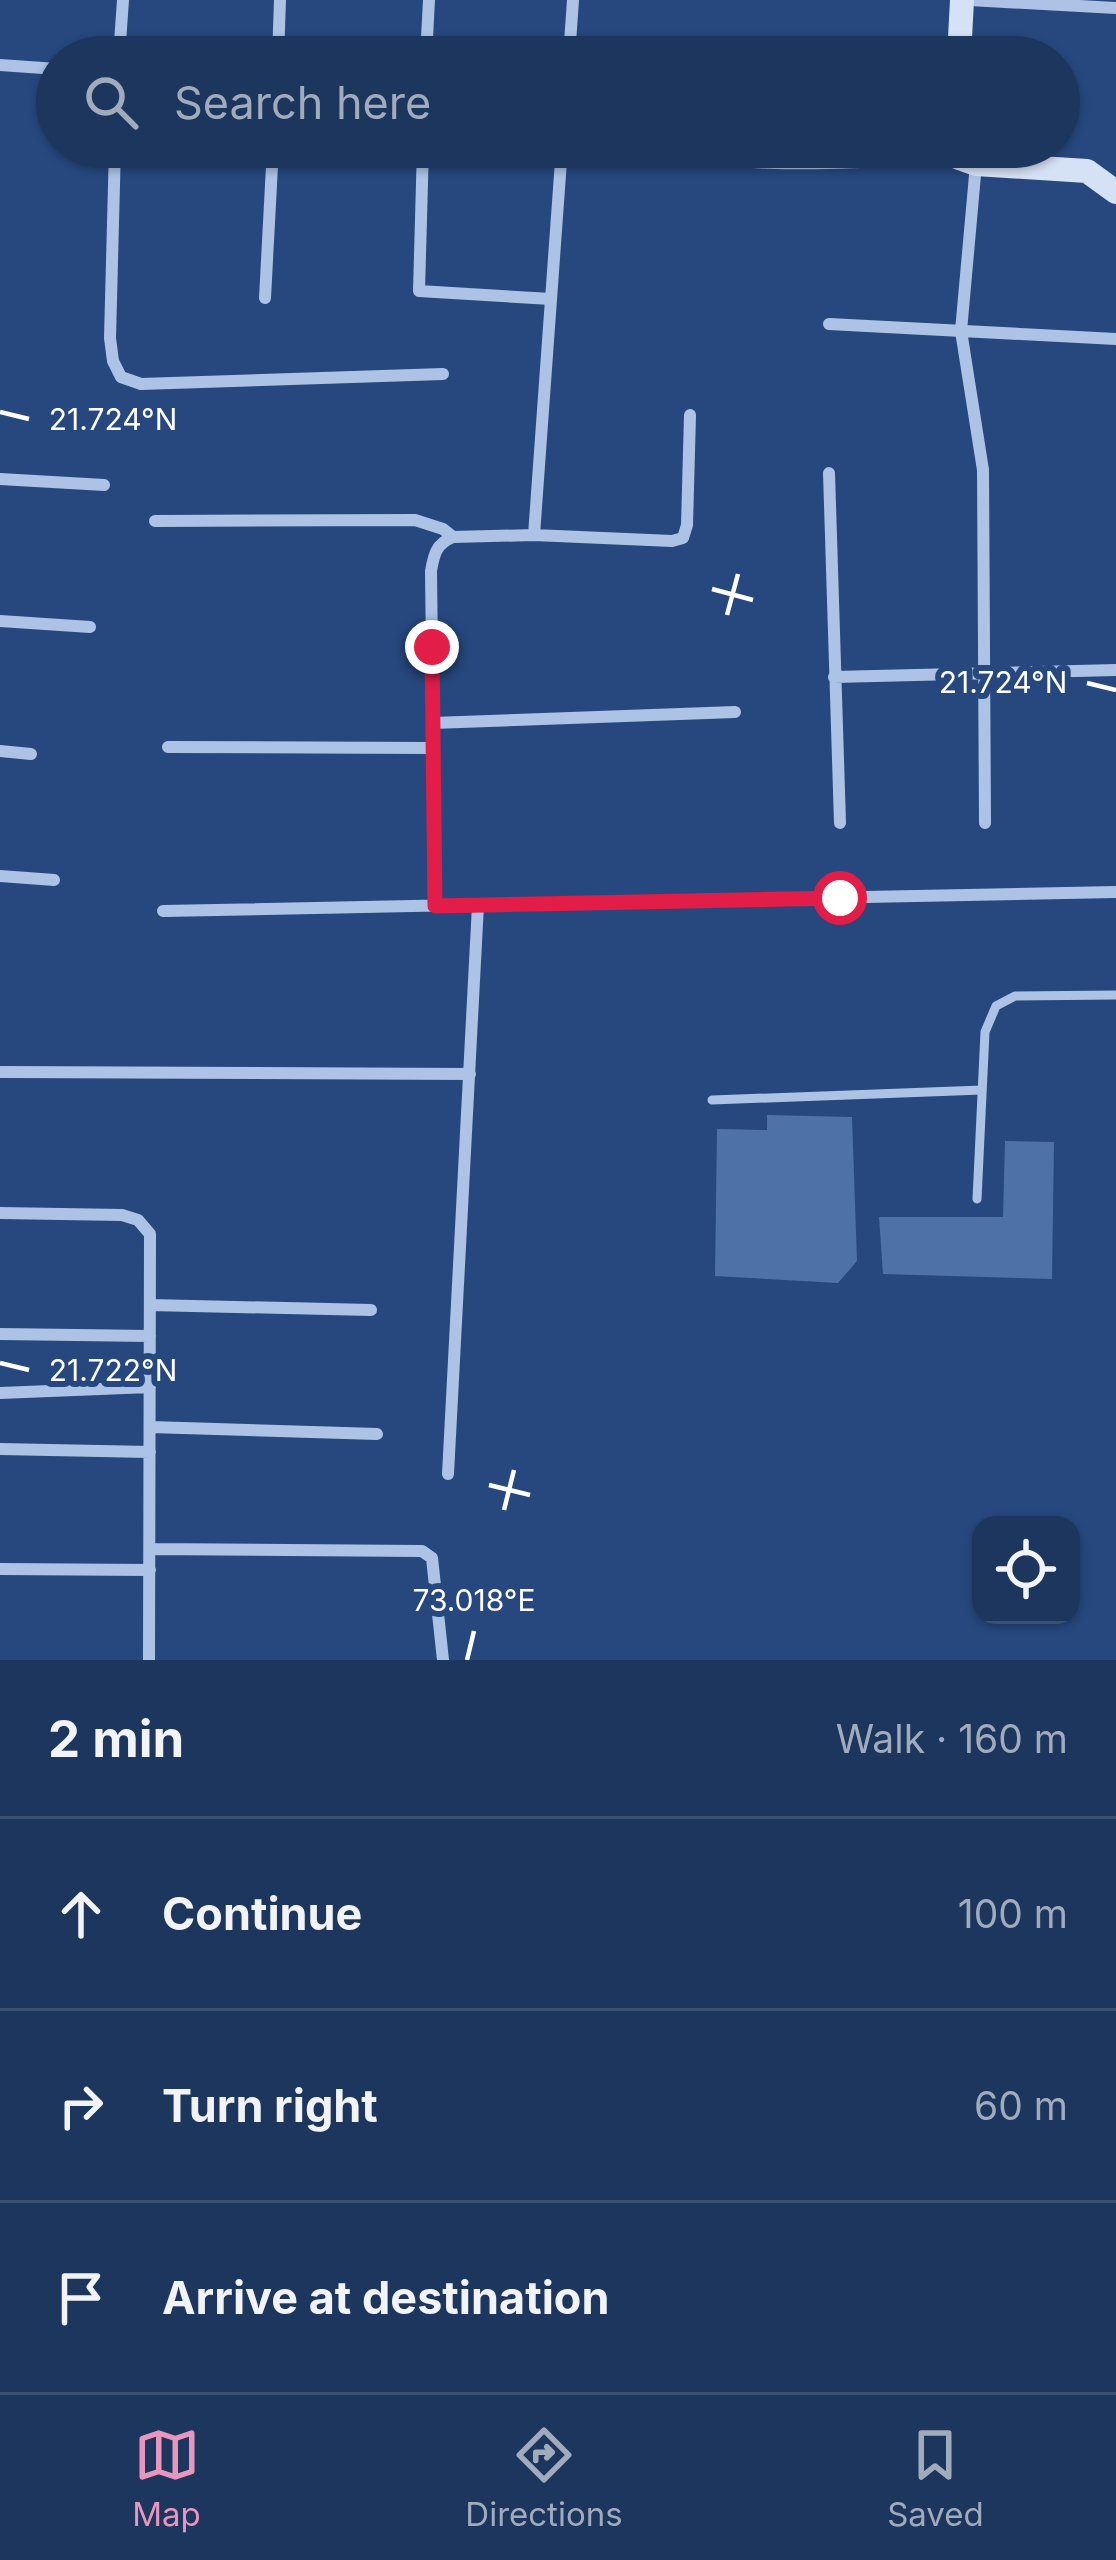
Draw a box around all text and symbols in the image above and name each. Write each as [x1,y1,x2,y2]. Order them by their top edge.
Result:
search box [36,36,1080,168]
icon: search [78,69,144,135]
text: Search here [174,75,431,130]
text: 21.724°N [49,401,177,437]
route end [405,620,459,674]
text: 21.724°N [939,664,1067,700]
route start [813,871,867,925]
text: 21.722°N [49,1352,177,1388]
map controls [972,1516,1080,1624]
button: locate [972,1516,1080,1624]
text: 73.018°E [412,1582,536,1618]
text: 2 min [48,1708,184,1769]
text: Walk · 160 m [836,1715,1068,1762]
icon: ahead [48,1881,114,1947]
text: Continue [162,1886,362,1941]
text: 100 m [958,1890,1068,1937]
icon: right [48,2073,114,2139]
text: Turn right [162,2078,378,2133]
text: 60 m [974,2082,1068,2129]
icon: arrive [48,2265,114,2331]
text: Arrive at destination [162,2270,609,2325]
tab: Map [132,2422,201,2534]
tab: Directions [465,2422,623,2534]
tab: Saved [887,2422,984,2534]

